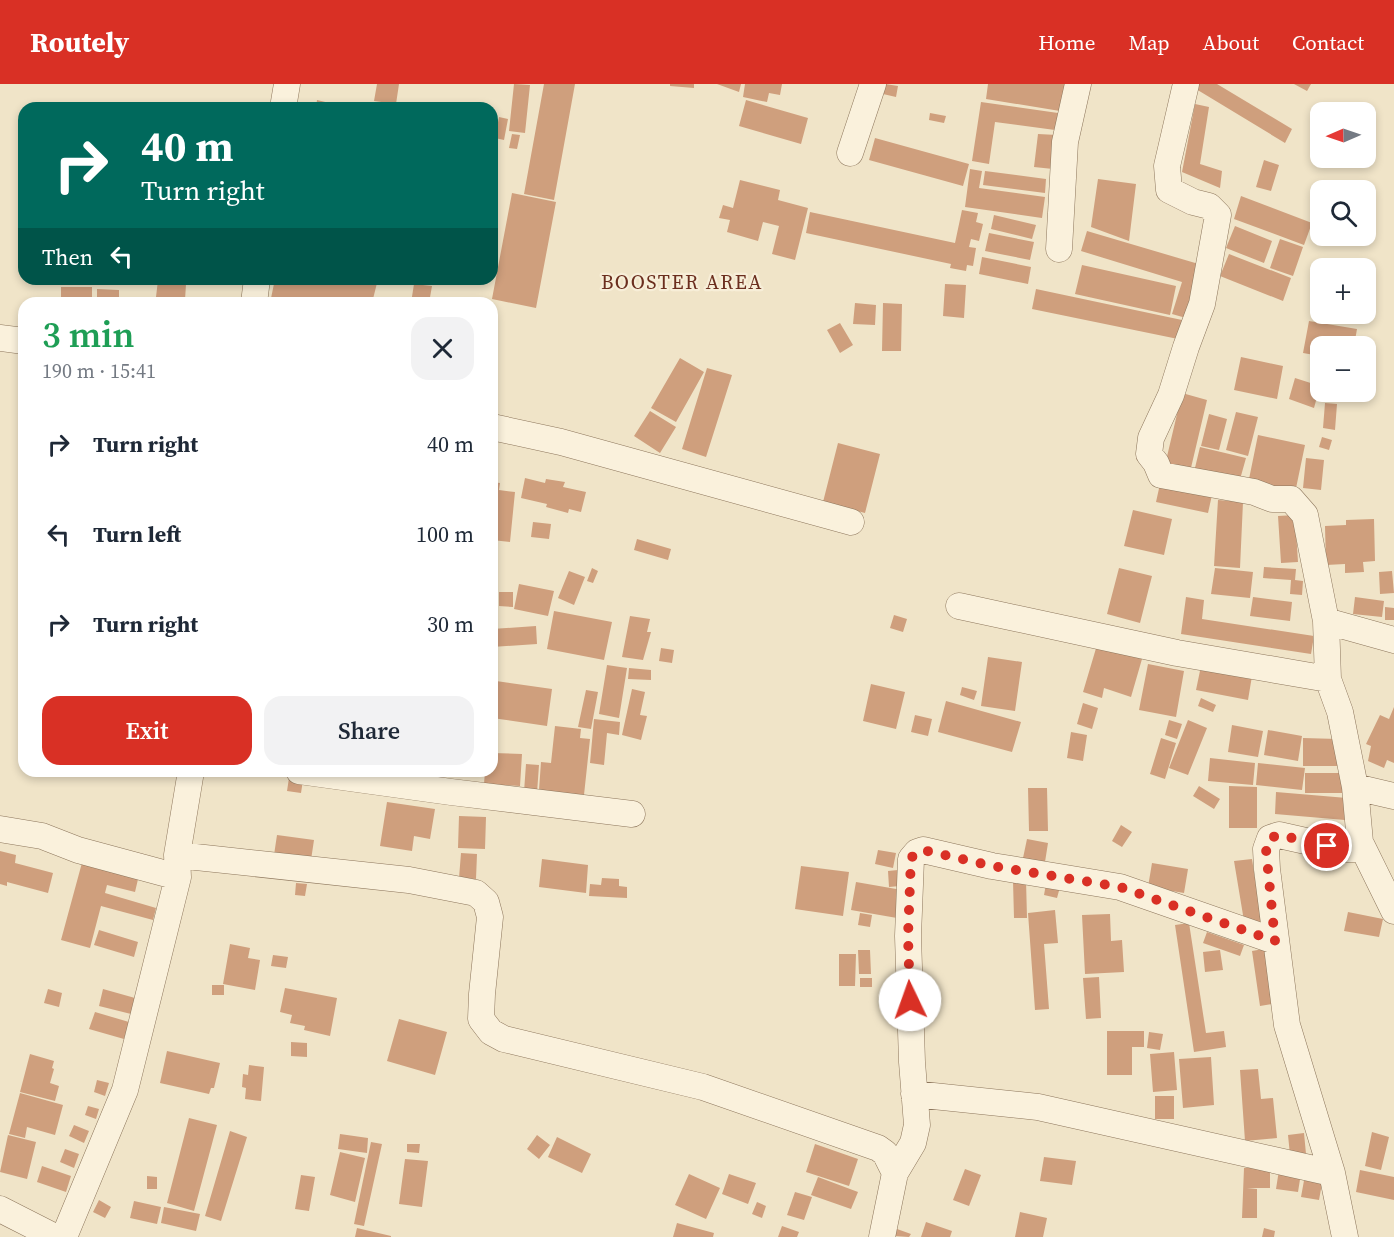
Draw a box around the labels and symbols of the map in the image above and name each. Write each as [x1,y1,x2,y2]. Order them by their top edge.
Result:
north arrow [1310,102,1376,168]
district label: BOOSTER AREA [601,268,763,296]
pin [1301,820,1352,871]
position arrow [878,968,942,1032]

